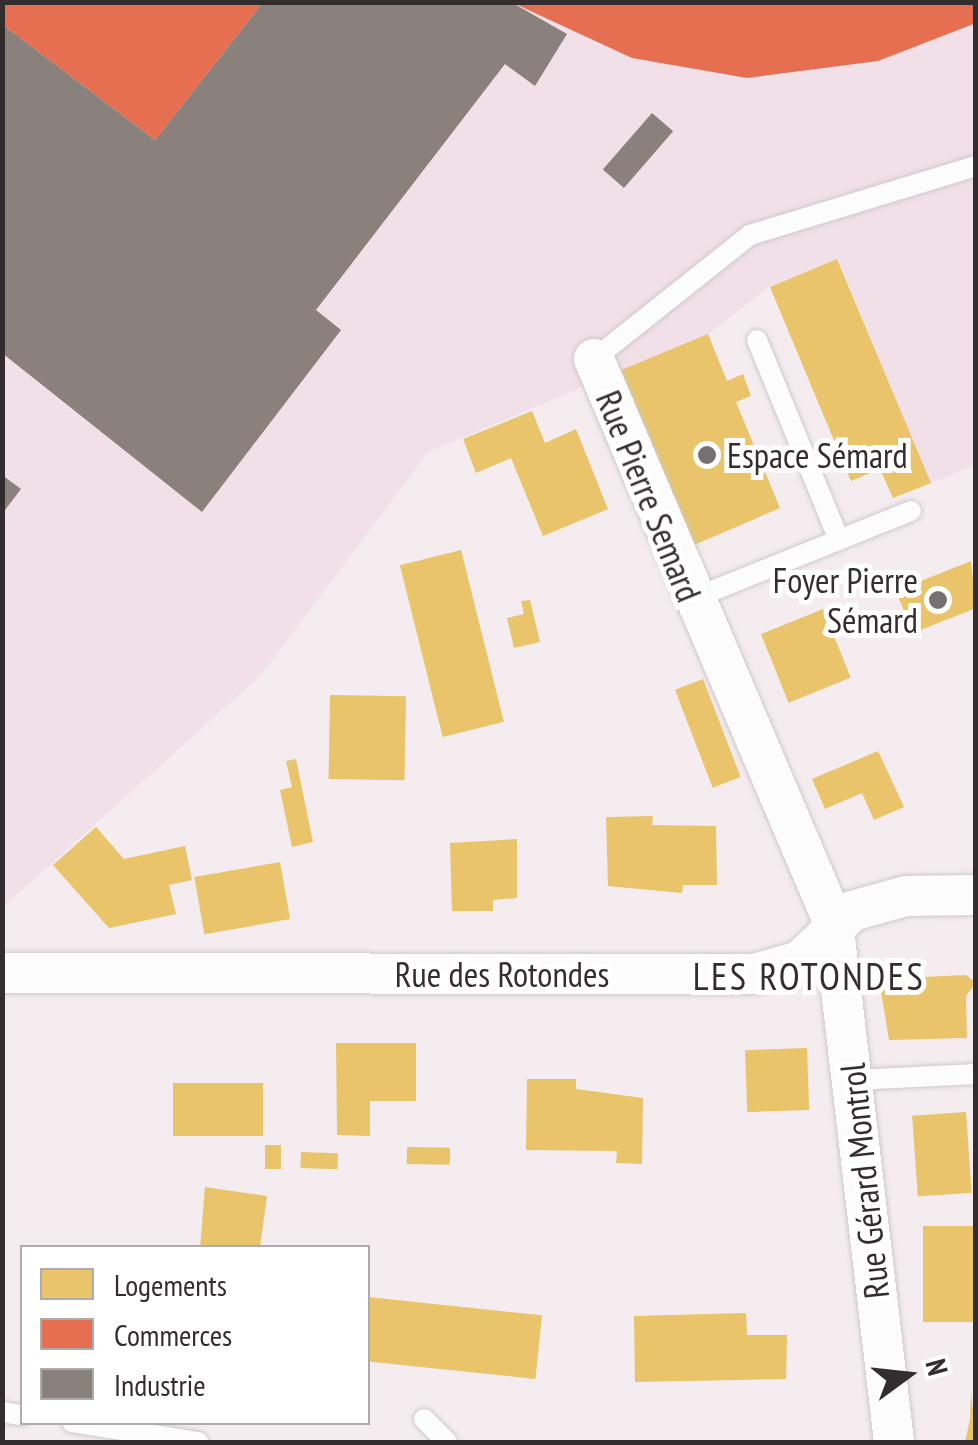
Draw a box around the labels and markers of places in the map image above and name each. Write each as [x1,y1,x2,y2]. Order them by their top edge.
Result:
place label: Espace Sémard [727,434,908,476]
marker: Espace Sémard [696,444,718,466]
place label: Foyer Pierre Sémard [773,559,918,641]
marker: Foyer Pierre Sémard [927,589,949,611]

